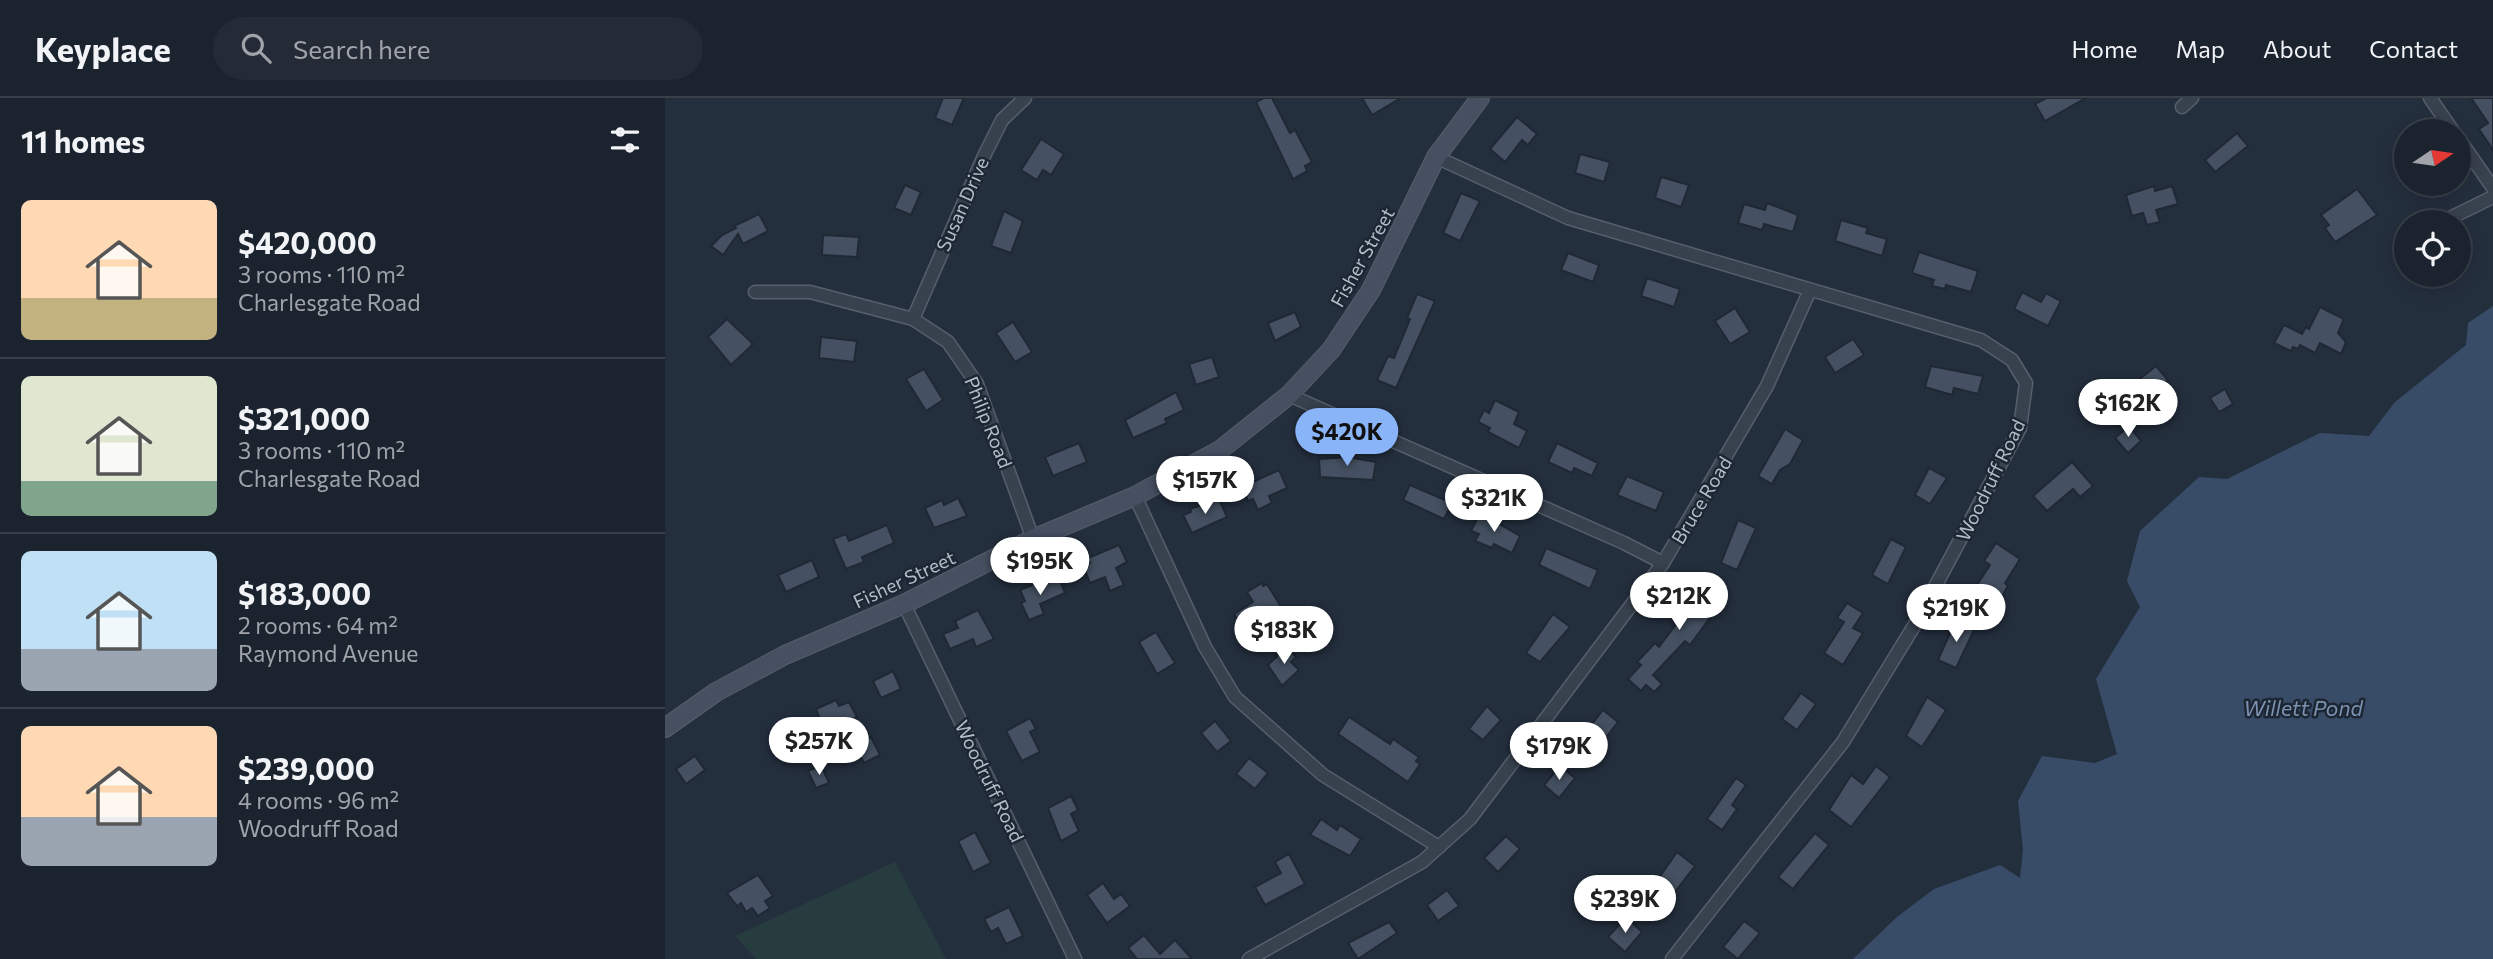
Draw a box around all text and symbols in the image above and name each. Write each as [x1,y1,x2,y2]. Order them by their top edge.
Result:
search box [213,17,703,80]
text: Keyplace [35,28,171,69]
icon: search [237,29,275,67]
text: Search here [293,33,430,64]
text: Home [2072,34,2138,63]
text: Map [2176,34,2225,63]
text: About [2263,34,2331,63]
text: Contact [2369,34,2458,63]
north arrow [2394,119,2471,196]
map controls [2394,119,2471,287]
icon: filters [606,121,644,159]
text: 11 homes [21,122,145,159]
street label: Susan Drive [931,153,993,255]
street label: Fisher Street [1325,203,1399,311]
button: locate [2394,210,2471,287]
text: $420,000 [238,223,377,260]
icon: home [77,228,161,312]
text: 3 rooms · 110 m² [238,260,405,288]
text: Charlesgate Road [238,288,420,316]
street label: Philip Road [960,373,1018,471]
pin: $162K [2079,380,2177,439]
text: $162K [2095,388,2161,416]
text: $321,000 [238,399,370,436]
icon: home [77,404,161,488]
pin: $420K [1298,408,1396,468]
street label: Woodruff Road [1951,415,2029,545]
text: $420K [1311,417,1383,445]
text: 3 rooms · 110 m² [238,436,405,464]
street label: Bruce Road [1666,452,1736,548]
pin: $157K [1156,456,1254,516]
text: Charlesgate Road [238,464,420,492]
text: $157K [1172,465,1238,493]
pin: $321K [1445,474,1543,534]
text: $321K [1461,483,1527,511]
pin: $195K [991,538,1089,597]
street label: Fisher Street [849,545,959,613]
text: $195K [1006,546,1074,574]
pin: $212K [1630,573,1728,632]
text: $183,000 [238,574,371,611]
icon: home [77,579,161,663]
text: $212K [1646,581,1712,609]
pin: $219K [1907,584,2005,644]
text: $219K [1923,593,1989,621]
pin: $183K [1235,606,1333,666]
text: 2 rooms · 64 m² [238,611,398,639]
text: $183K [1250,615,1318,643]
text: Raymond Avenue [238,639,418,667]
water label: Willett Pond [2243,695,2363,720]
street label: Woodruff Road [951,716,1029,846]
pin: $257K [770,718,868,777]
pin: $179K [1510,722,1608,782]
text: $257K [785,726,853,754]
text: $179K [1526,731,1592,759]
text: $239,000 [238,749,375,786]
icon: home [77,754,161,838]
text: 4 rooms · 96 m² [238,786,399,814]
text: Woodruff Road [238,814,398,842]
pin: $239K [1576,876,1674,935]
text: $239K [1590,884,1660,912]

